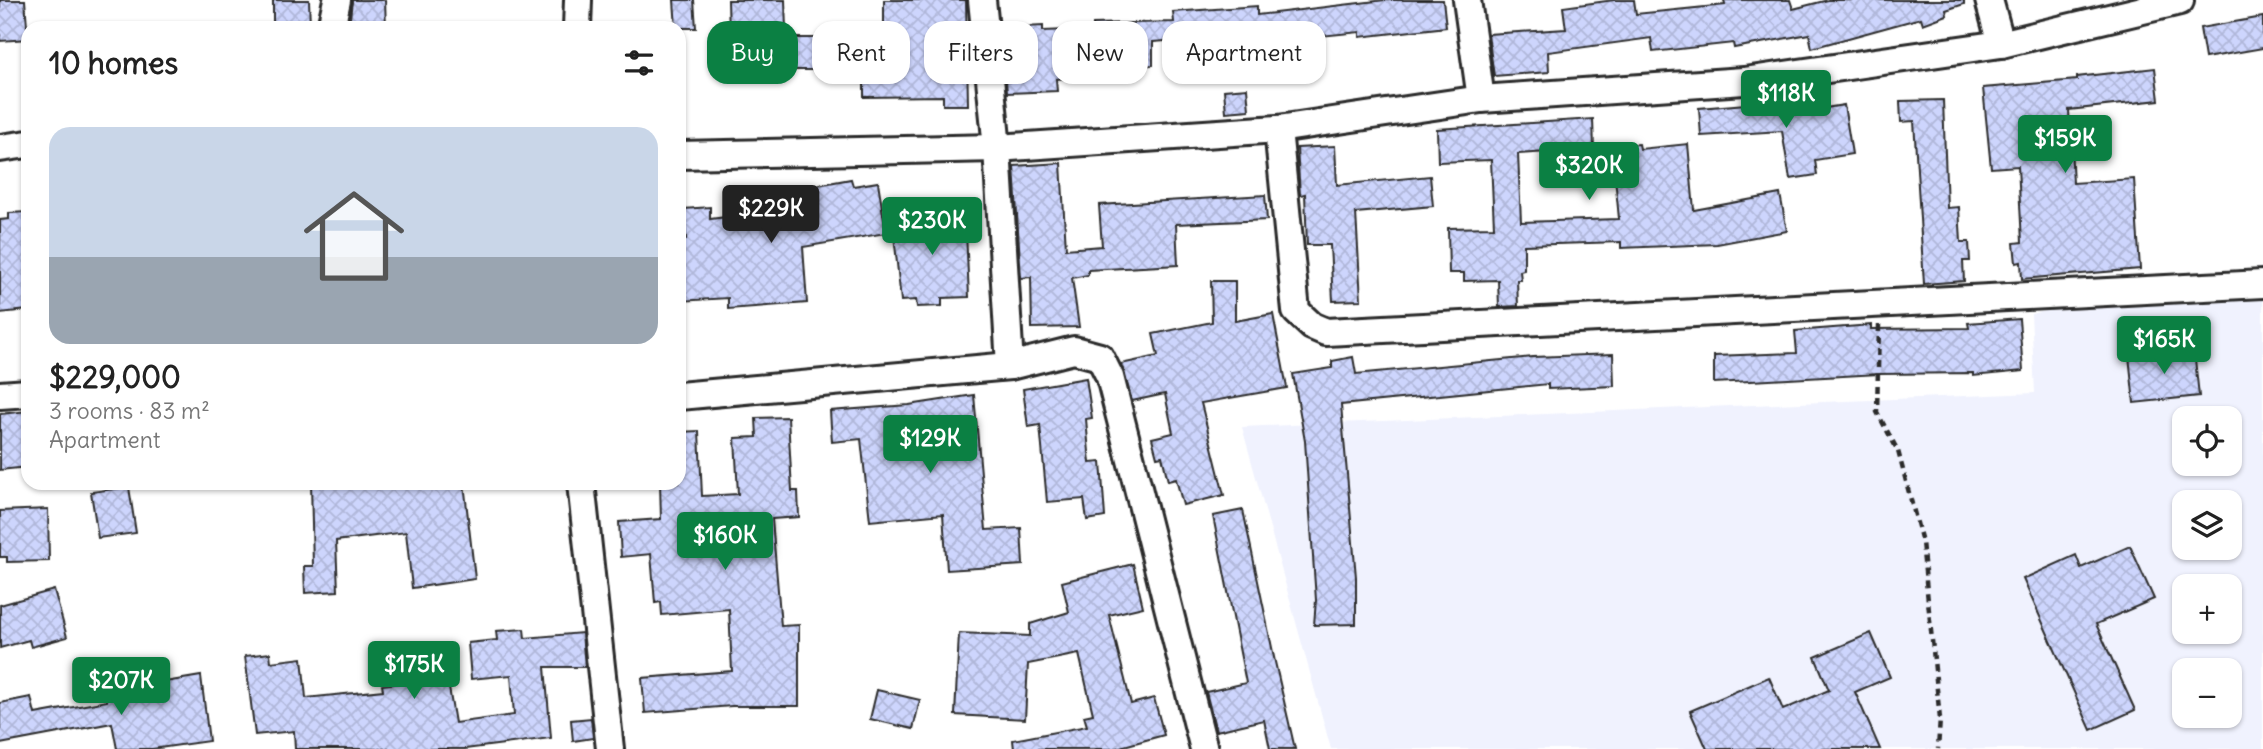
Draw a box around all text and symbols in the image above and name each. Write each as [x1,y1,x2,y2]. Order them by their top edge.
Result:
chip: Buy [707,21,798,84]
chip: Rent [812,21,910,84]
chip: Filters [924,21,1038,84]
chip: New [1052,21,1148,84]
chip: Apartment [1162,21,1326,84]
text: 10 homes [49,44,178,82]
icon: filters [620,44,658,82]
pin: $118K [1737,71,1835,130]
text: $118K [1757,78,1815,107]
pin: $159K [2016,116,2114,175]
text: $159K [2034,123,2096,152]
pin: $320K [1540,142,1638,202]
text: $320K [1555,150,1623,179]
icon: home [291,173,417,299]
pin: $229K [722,186,820,245]
text: $229K [738,193,804,222]
pin: $230K [883,198,981,257]
text: $230K [898,205,966,234]
pin: $165K [2115,316,2213,376]
text: $165K [2133,324,2195,353]
text: $229,000 [49,358,181,396]
text: 3 rooms · 83 m² [49,396,210,425]
map controls [2172,406,2242,728]
button: locate [2172,406,2242,476]
pin: $129K [881,416,979,475]
text: $129K [899,423,961,452]
text: Apartment [49,425,161,454]
button: layers [2172,490,2242,560]
pin: $160K [676,512,774,572]
text: $160K [693,520,757,549]
button: + [2172,574,2242,644]
pin: $175K [365,642,463,701]
text: $175K [384,649,444,678]
pin: $207K [72,658,170,717]
button: − [2172,658,2242,728]
text: $207K [88,665,154,694]

